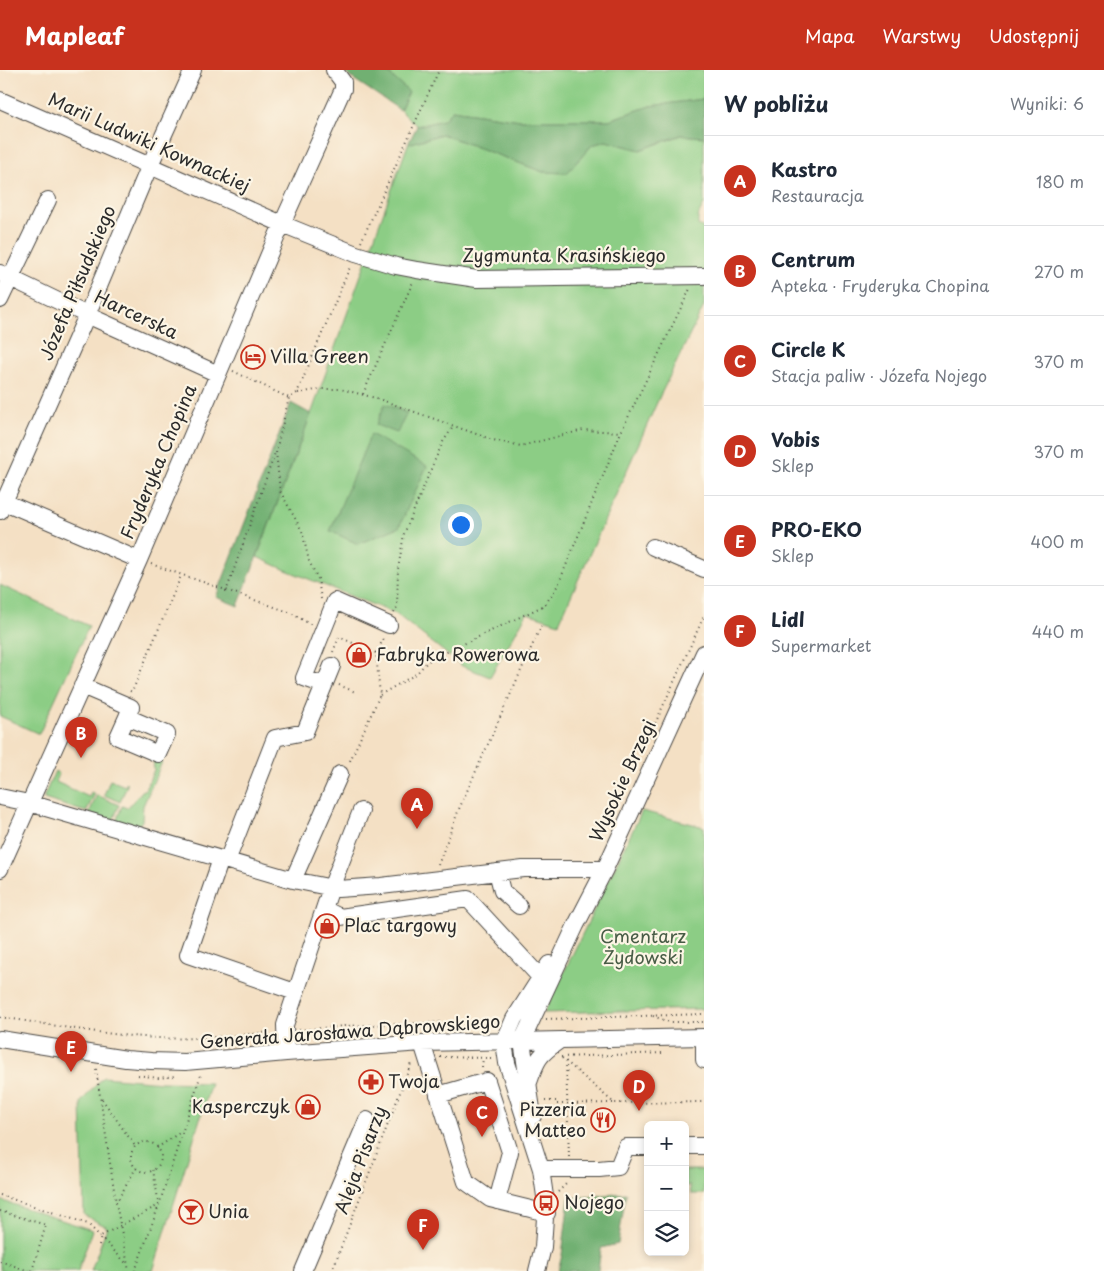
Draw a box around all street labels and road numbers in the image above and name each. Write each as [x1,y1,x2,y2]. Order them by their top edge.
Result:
street label: Marii Ludwiki Kownackiej [44,85,255,198]
street label: Józefa Piłsudskiego [32,201,122,364]
street label: Zygmunta Krasińskiego [462,241,666,268]
street label: Harcerska [90,282,184,345]
street label: Fryderyka Chopina [113,379,203,543]
street label: Wysokie Brzegi [581,715,662,846]
street label: Generała Jarosława Dąbrowskiego [199,1007,501,1054]
street label: Aleja Pisarzy [327,1102,393,1217]

